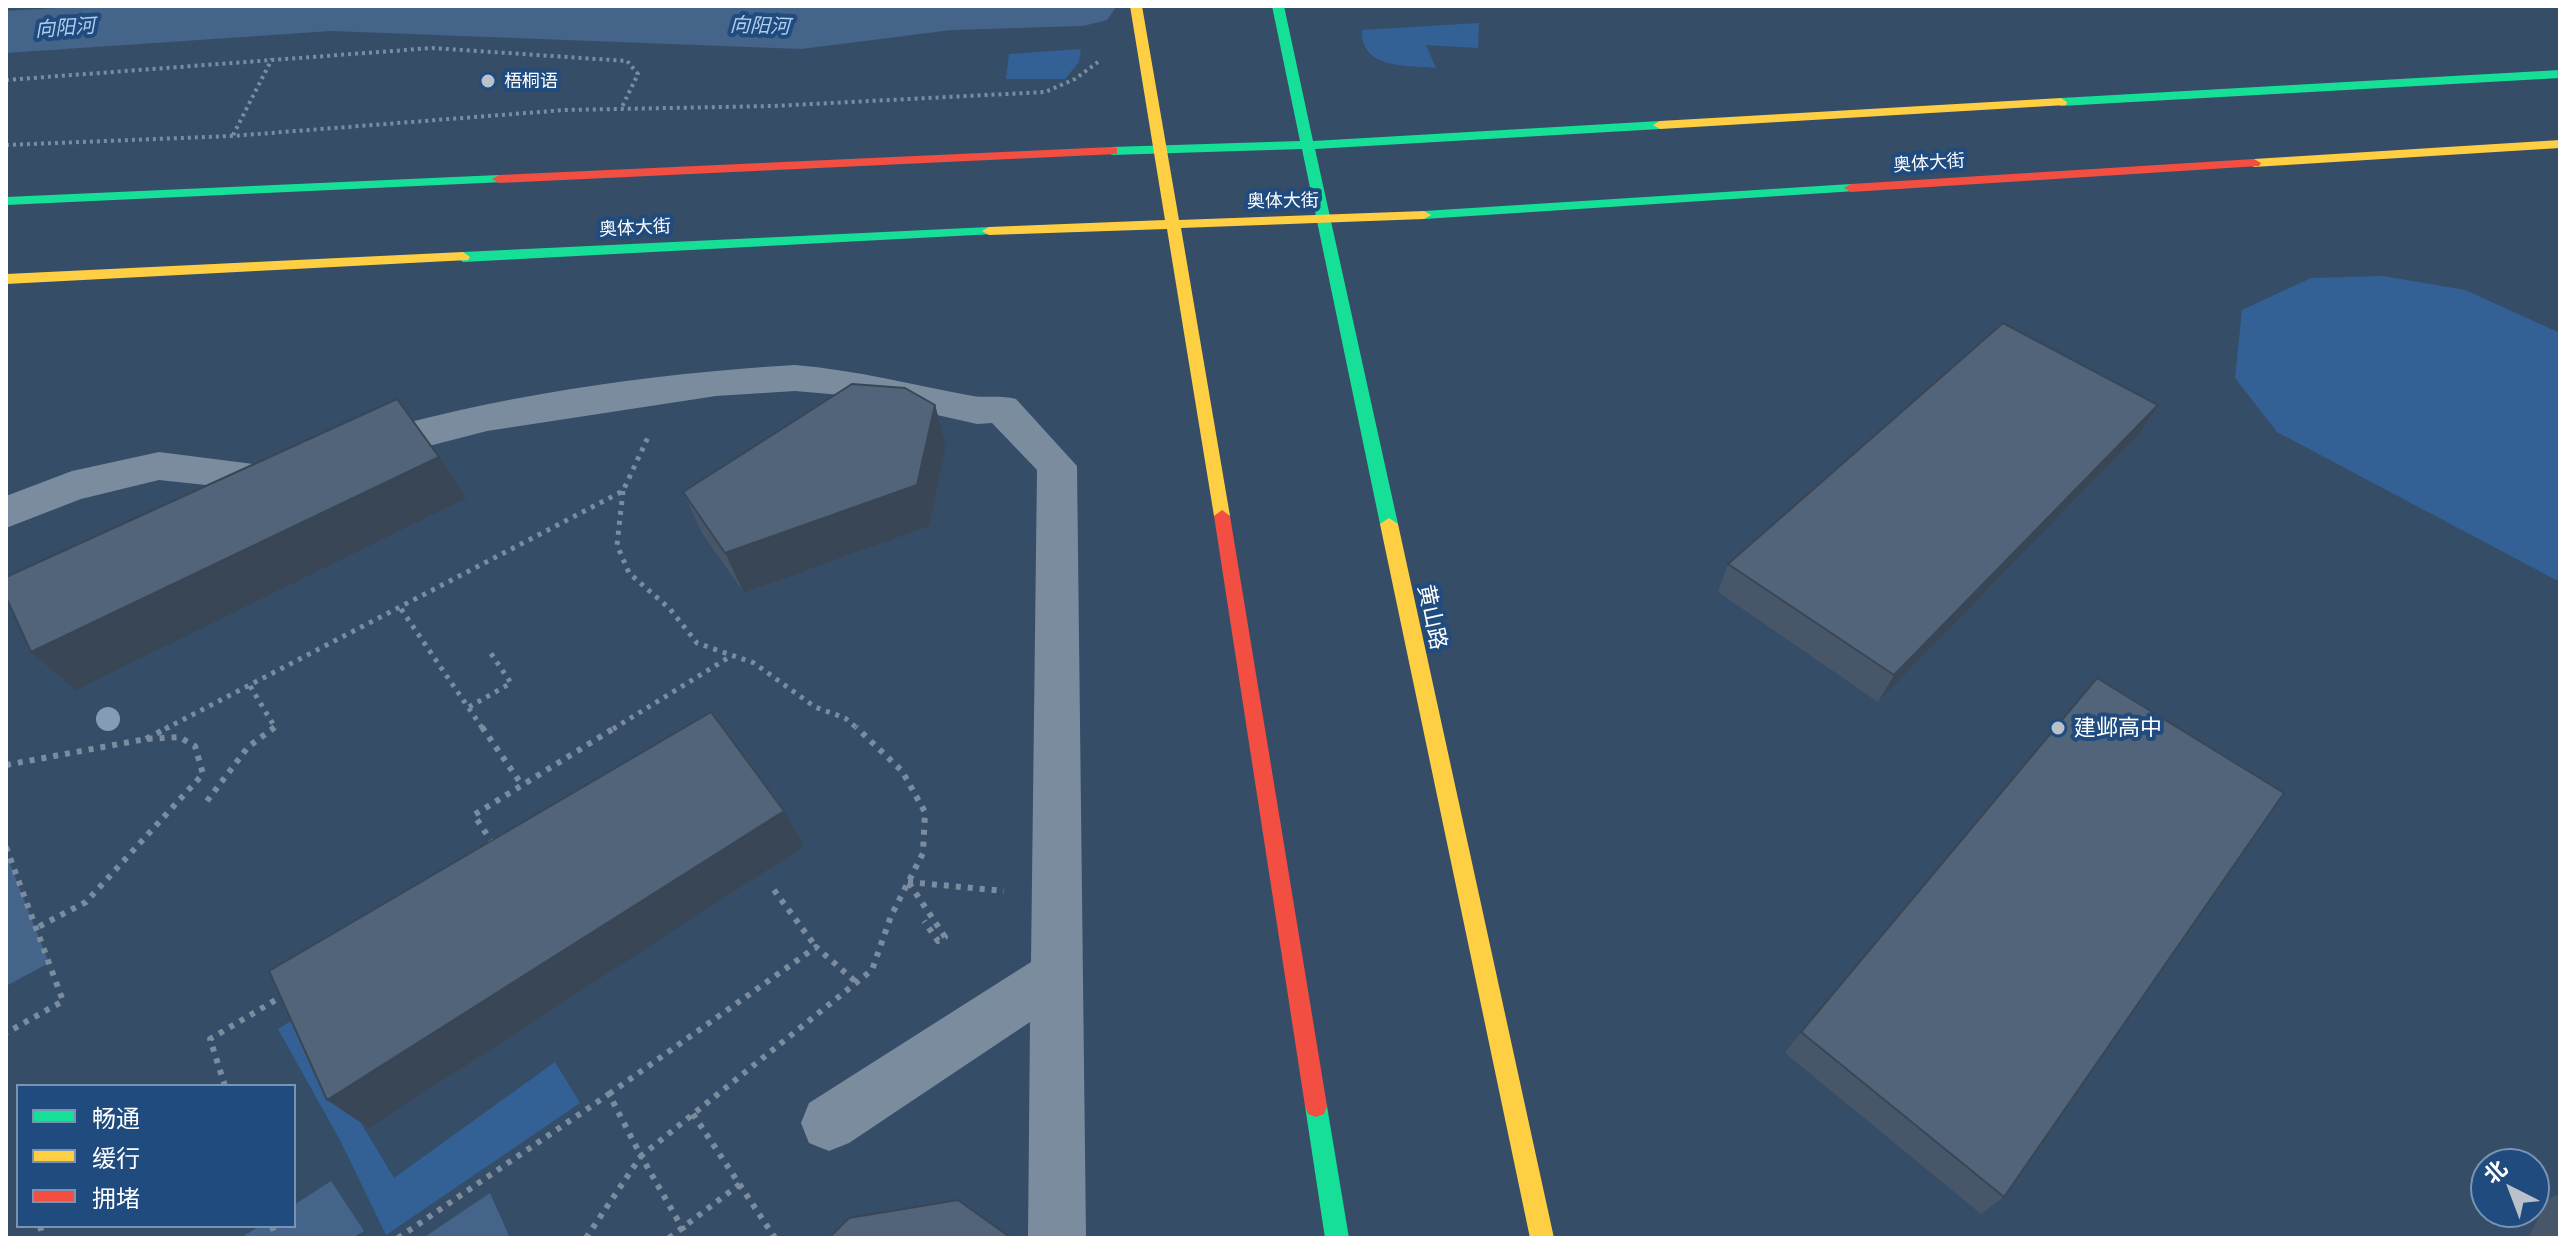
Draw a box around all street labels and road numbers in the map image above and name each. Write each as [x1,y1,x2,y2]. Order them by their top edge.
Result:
street label: 奥体大街 [1892,150,1966,176]
street label: 奥体大街 [1247,190,1319,212]
street label: 奥体大街 [598,215,672,241]
street label: 黄山路 [1412,582,1452,652]

